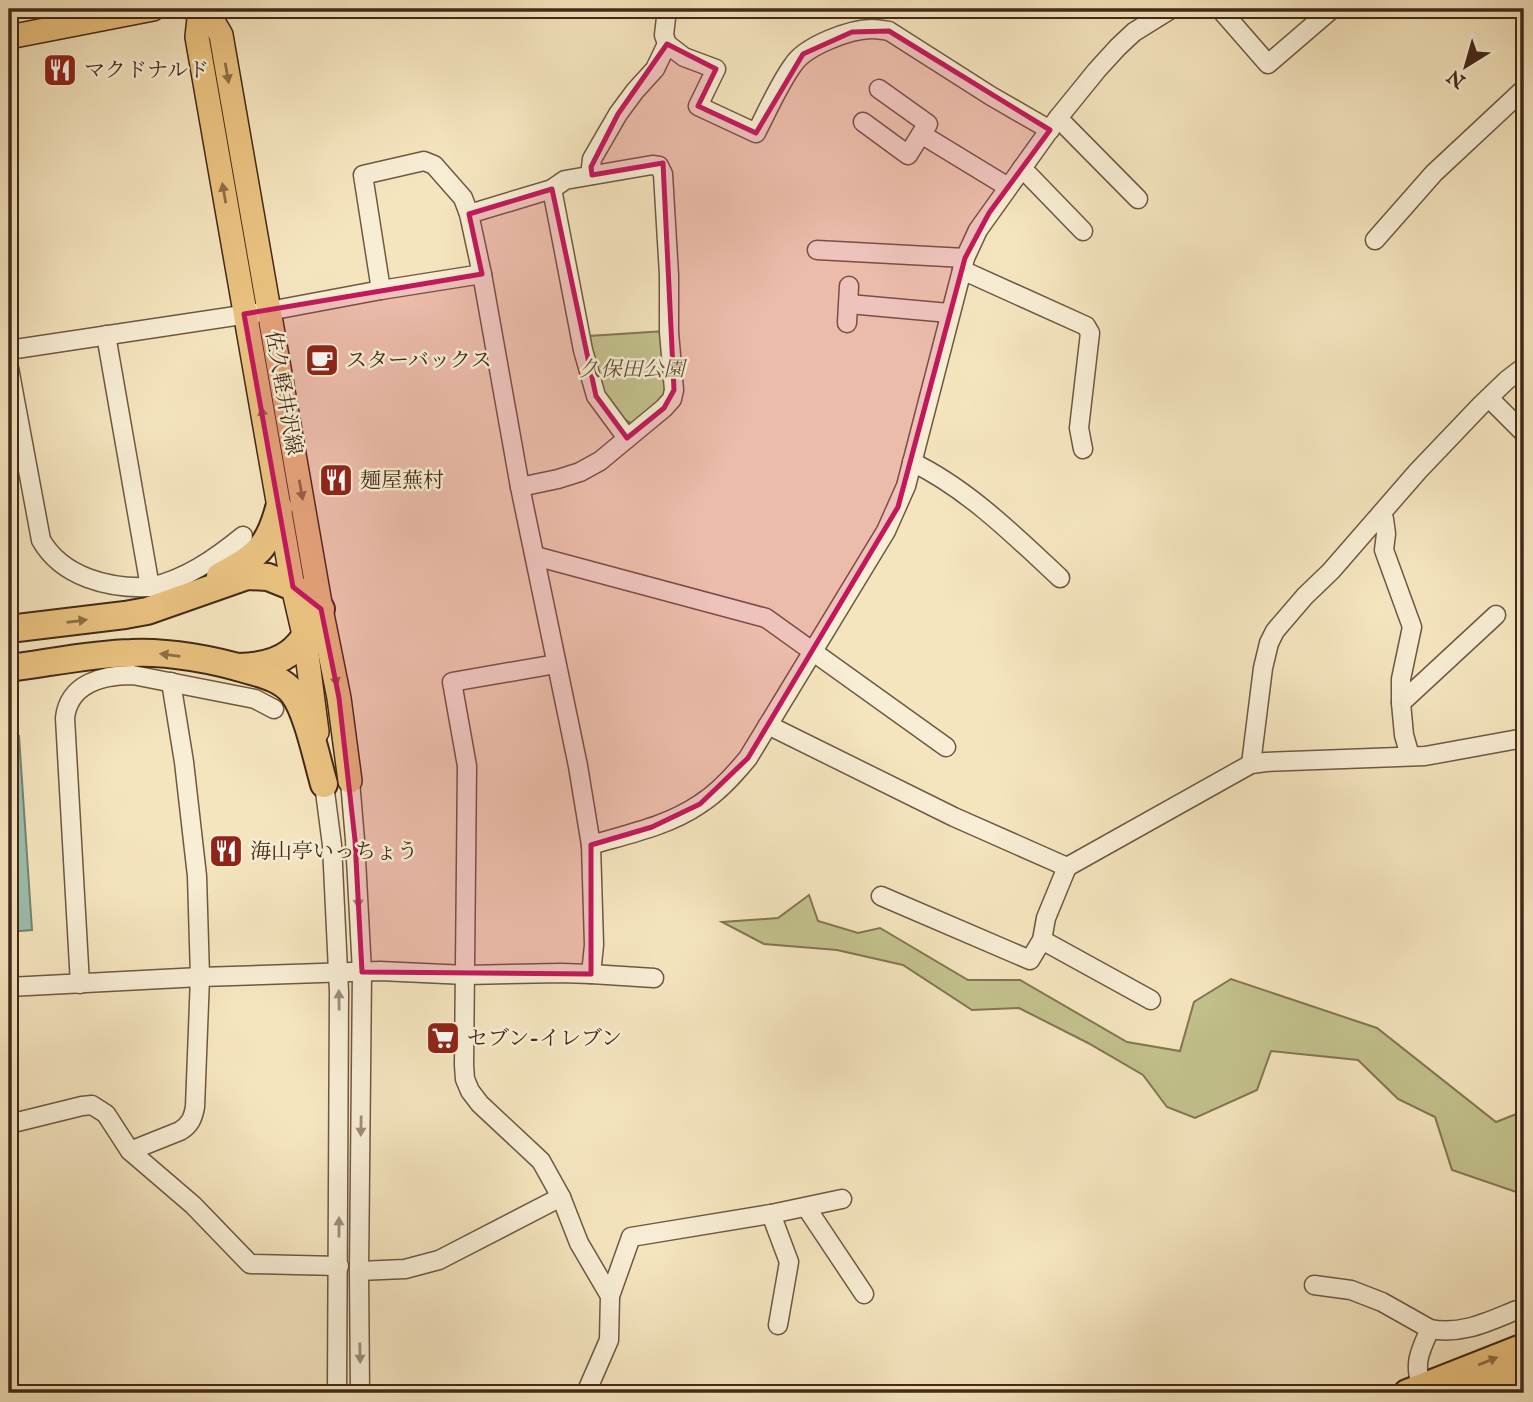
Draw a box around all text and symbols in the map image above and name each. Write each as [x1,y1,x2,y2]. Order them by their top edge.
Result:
north arrow [1432,32,1502,102]
restaurant icon: マクドナルド [41,51,79,89]
place label: マクドナルド [84,58,209,85]
one-way arrow [222,62,233,84]
text: N [1443,63,1472,93]
one-way arrow [218,182,229,204]
street label: 佐久軽井沢線 [258,329,307,458]
cafe icon: スターバックス [303,341,341,379]
place label: スターバックス [346,348,492,375]
park label: 久保田公園 [580,357,687,384]
one-way arrow [257,406,268,428]
restaurant icon: 麺屋蕪村 [317,461,355,499]
place label: 麺屋蕪村 [360,468,444,495]
one-way arrow [296,479,307,501]
one-way arrow [66,616,88,627]
one-way arrow [159,649,181,660]
one-way arrow [329,665,340,687]
restaurant icon: 海山亭いっちょう [207,832,245,870]
place label: 海山亭いっちょう [250,839,418,866]
one-way arrow [353,888,364,910]
one-way arrow [333,988,344,1010]
supermarket icon: セブン-イレブン [424,1019,462,1057]
place label: セブン-イレブン [467,1026,622,1053]
one-way arrow [355,1115,367,1137]
one-way arrow [333,1216,345,1238]
one-way arrow [354,1342,366,1364]
one-way arrow [1478,1355,1499,1366]

